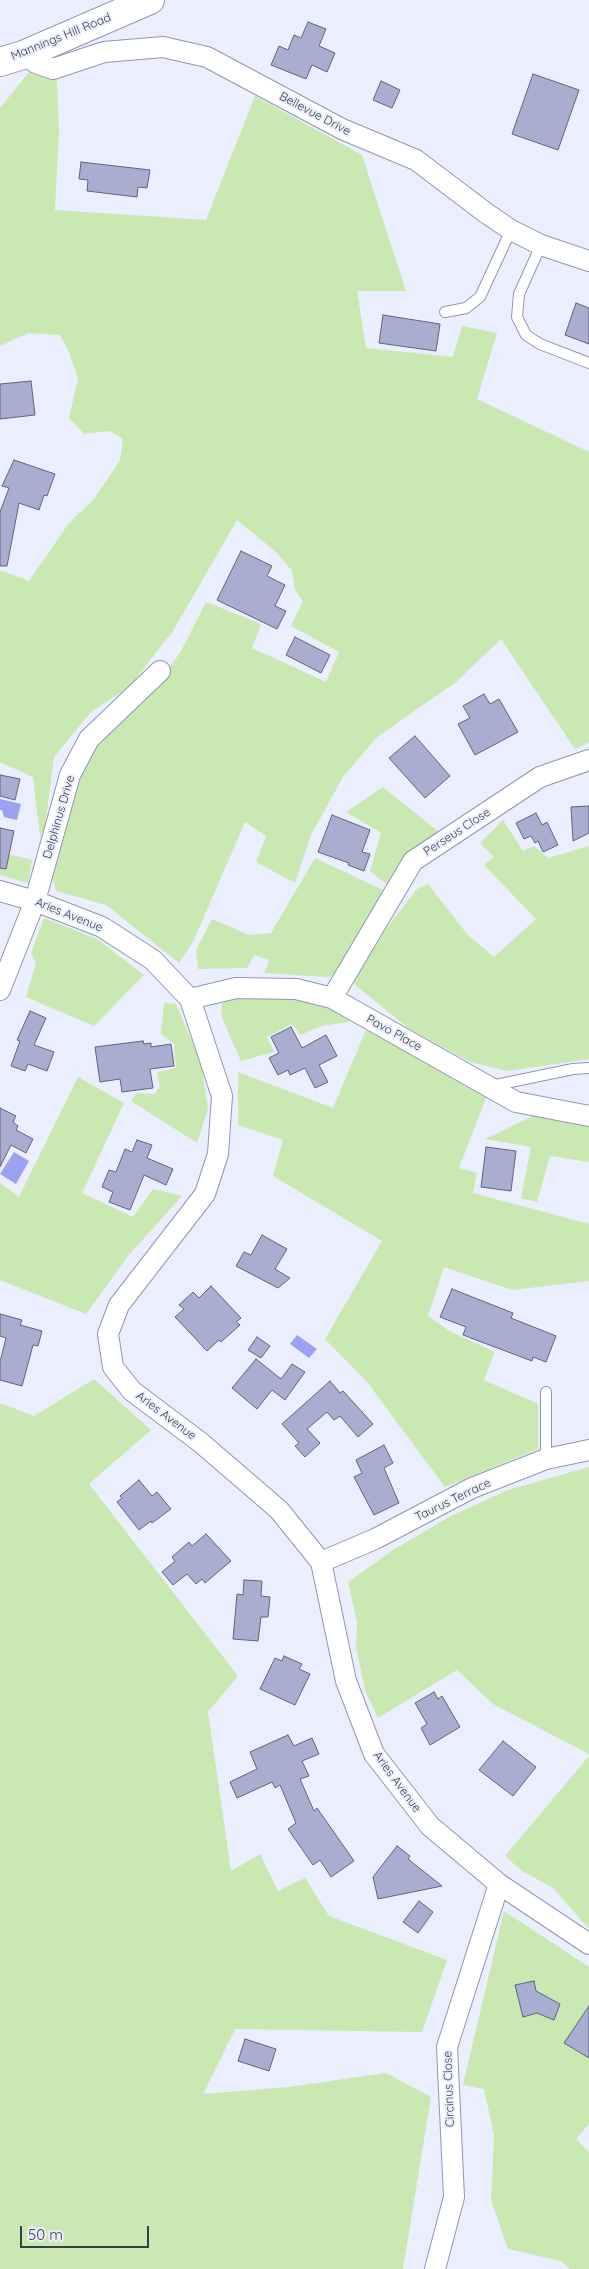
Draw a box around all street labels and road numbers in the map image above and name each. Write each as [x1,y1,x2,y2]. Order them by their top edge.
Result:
street label: Mannings Hill Road [9,10,113,64]
street label: Bellevue Drive [277,89,353,139]
street label: Delphinus Drive [40,773,78,861]
street label: Perseus Close [421,805,493,859]
street label: Aries Avenue [33,895,105,935]
street label: Pavo Place [364,1012,424,1054]
street label: Aries Avenue [133,1389,199,1443]
street label: Taurus Terrace [413,1475,493,1525]
street label: Aries Avenue [370,1749,424,1815]
street label: Circinus Close [440,2051,458,2127]

